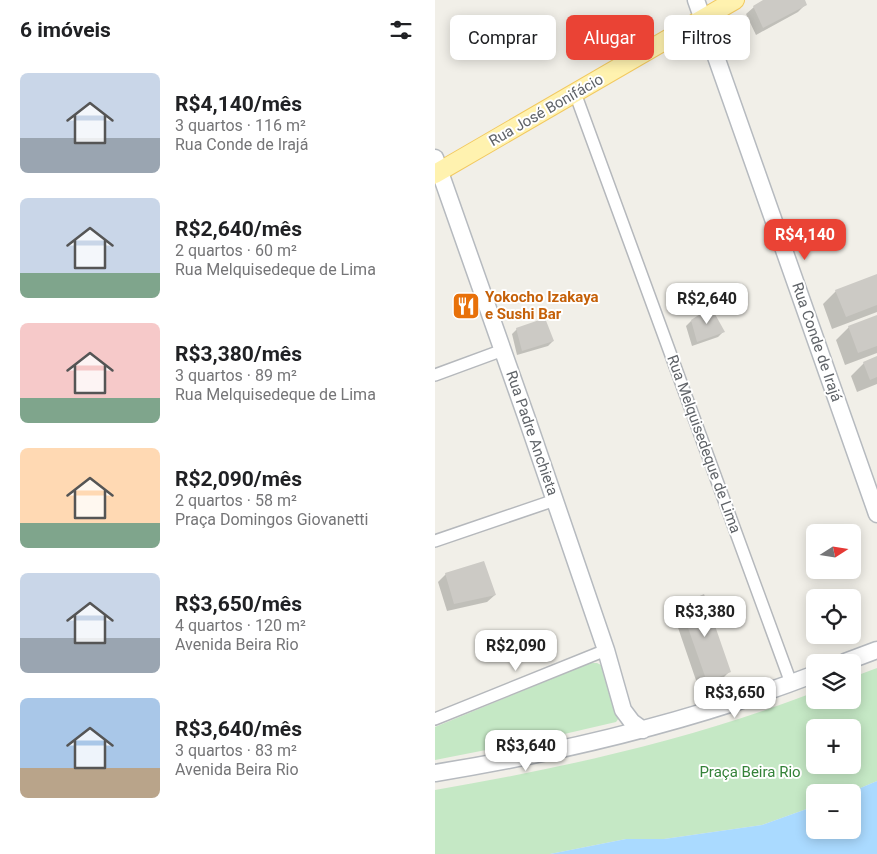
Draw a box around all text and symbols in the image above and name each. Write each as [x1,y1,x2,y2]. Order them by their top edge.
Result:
chip: Comprar [450,15,556,60]
chip: Alugar [566,15,654,60]
chip: Filtros [664,15,750,60]
icon: filters [387,16,415,44]
text: 6 imóveis [20,18,111,42]
street label: Rua José Bonifácio [486,70,606,150]
text: R$4,140/mês [175,92,302,116]
icon: home [60,93,120,153]
text: 3 quartos · 116 m² [175,116,306,135]
text: Rua Conde de Irajá [175,135,308,154]
text: R$2,640/mês [175,217,302,241]
icon: home [60,218,120,278]
pin: R$4,140 [759,218,851,261]
text: R$4,140 [775,225,835,244]
text: 2 quartos · 60 m² [175,241,297,260]
text: Rua Melquisedeque de Lima [175,260,376,279]
street label: Rua Conde de Irajá [788,280,846,404]
pin: R$2,640 [661,282,753,325]
place label: Yokocho Izakaya e Sushi Bar [485,288,599,323]
text: R$2,640 [677,289,737,308]
restaurant icon: Yokocho Izakaya e Sushi Bar [451,291,481,321]
text: R$3,380/mês [175,342,302,366]
icon: home [60,343,120,403]
street label: Rua Melquisedeque de Lima [663,352,745,536]
text: 3 quartos · 89 m² [175,366,297,385]
street label: Rua Padre Anchieta [502,368,562,498]
text: Rua Melquisedeque de Lima [175,385,376,404]
text: R$2,090/mês [175,467,302,491]
icon: home [60,468,120,528]
text: 2 quartos · 58 m² [175,491,297,510]
text: Praça Domingos Giovanetti [175,510,368,529]
north arrow [806,524,861,579]
map controls [806,524,861,839]
button: locate [806,589,861,644]
text: R$3,650/mês [175,592,302,616]
icon: home [60,593,120,653]
pin: R$3,380 [659,596,751,638]
text: R$3,380 [675,602,735,621]
text: 4 quartos · 120 m² [175,616,306,635]
pin: R$2,090 [470,630,562,672]
text: Avenida Beira Rio [175,635,299,654]
text: R$2,090 [486,636,546,655]
button: layers [806,654,861,709]
pin: R$3,650 [689,676,781,719]
text: R$3,650 [705,683,765,702]
text: R$3,640/mês [175,717,302,741]
icon: home [60,718,120,778]
button: + [806,719,861,774]
pin: R$3,640 [480,730,572,772]
text: R$3,640 [496,736,556,755]
text: 3 quartos · 83 m² [175,741,297,760]
text: Avenida Beira Rio [175,760,299,779]
park label: Praça Beira Rio [699,763,801,781]
button: − [806,784,861,839]

